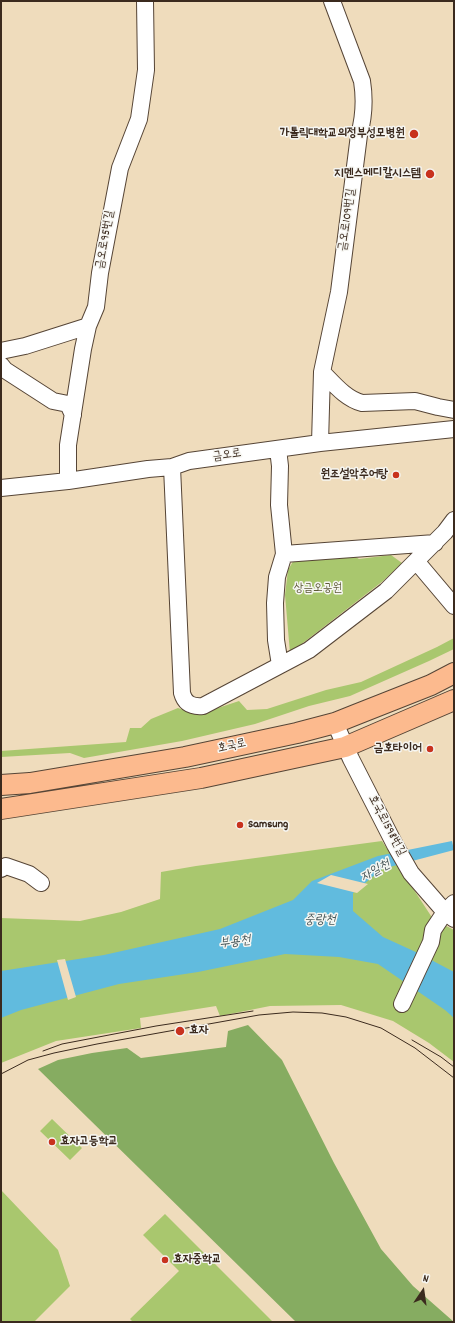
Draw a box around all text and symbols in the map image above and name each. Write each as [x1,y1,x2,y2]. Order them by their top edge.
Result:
place label: 가톨릭대학교의정부성모병원 [279,127,405,141]
marker: 가톨릭대학교의정부성모병원 [408,128,420,140]
place label: 지멘스메디칼시스템 [334,167,421,181]
marker: 지멘스메디칼시스템 [424,168,436,180]
street label: 금오로109번길 [336,188,360,252]
street label: 금오로95번길 [94,210,118,270]
street label: 금오로 [212,447,242,465]
place label: 원조설악추어탕 [320,468,388,482]
marker: 원조설악추어탕 [391,470,401,480]
park label: 상금오공원 [294,582,342,596]
street label: 호국로 [216,737,248,757]
place label: 금호타이어 [374,742,422,756]
marker: 금호타이어 [425,744,435,754]
street label: 호국로1598번길 [364,793,408,859]
place label: Samsung [248,818,288,832]
marker: Samsung [235,820,245,830]
water label: 자일천 [358,858,394,886]
water label: 중랑천 [304,913,336,929]
water label: 부용천 [218,933,252,953]
place label: 효자 [189,1024,208,1038]
marker: 효자 [174,1025,186,1037]
place label: 효자고등학교 [60,1135,118,1149]
marker: 효자고등학교 [47,1137,57,1147]
place label: 효자중학교 [173,1253,221,1267]
marker: 효자중학교 [160,1255,170,1265]
north arrow [403,1271,443,1311]
text: N [421,1271,430,1288]

